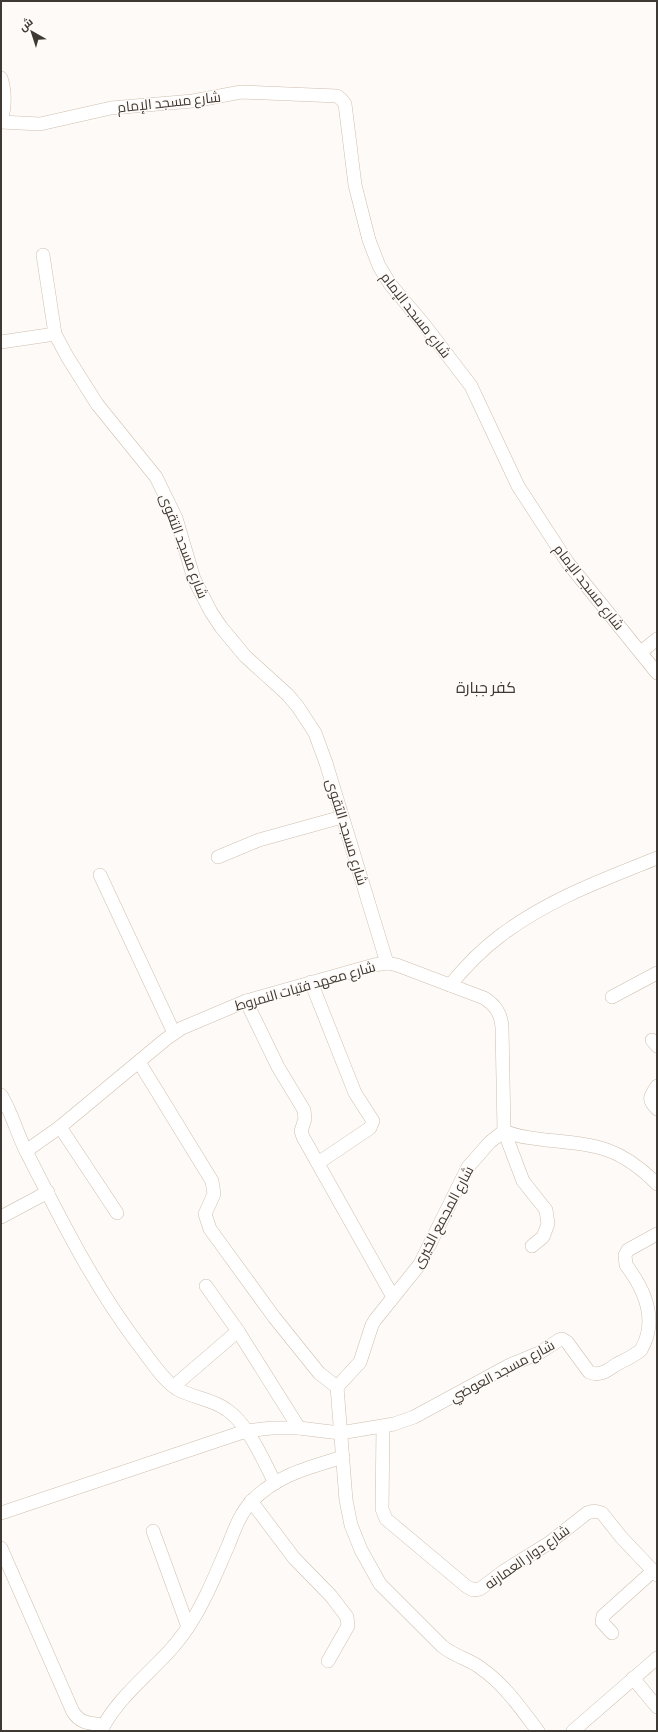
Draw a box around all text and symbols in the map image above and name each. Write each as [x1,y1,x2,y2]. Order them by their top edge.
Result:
north arrow [12,12,52,52]
text: ش [16,14,36,34]
street label: شارع مسجد الإمام [116,88,222,117]
street label: شارع مسجد الإمام [376,268,455,362]
street label: شارع مسجد التقوى [156,491,212,601]
street label: شارع مسجد الإمام [549,540,628,634]
district label: كفر جبارة [456,677,516,697]
street label: شارع مسجد التقوى [322,776,372,888]
street label: شارع معهد فتيات النمروط [233,957,377,1015]
street label: شارع المجمع الخيرى [408,1163,478,1271]
street label: شارع مسجد العوضي [446,1336,559,1408]
street label: شارع دوار العمارنه [481,1521,573,1593]

